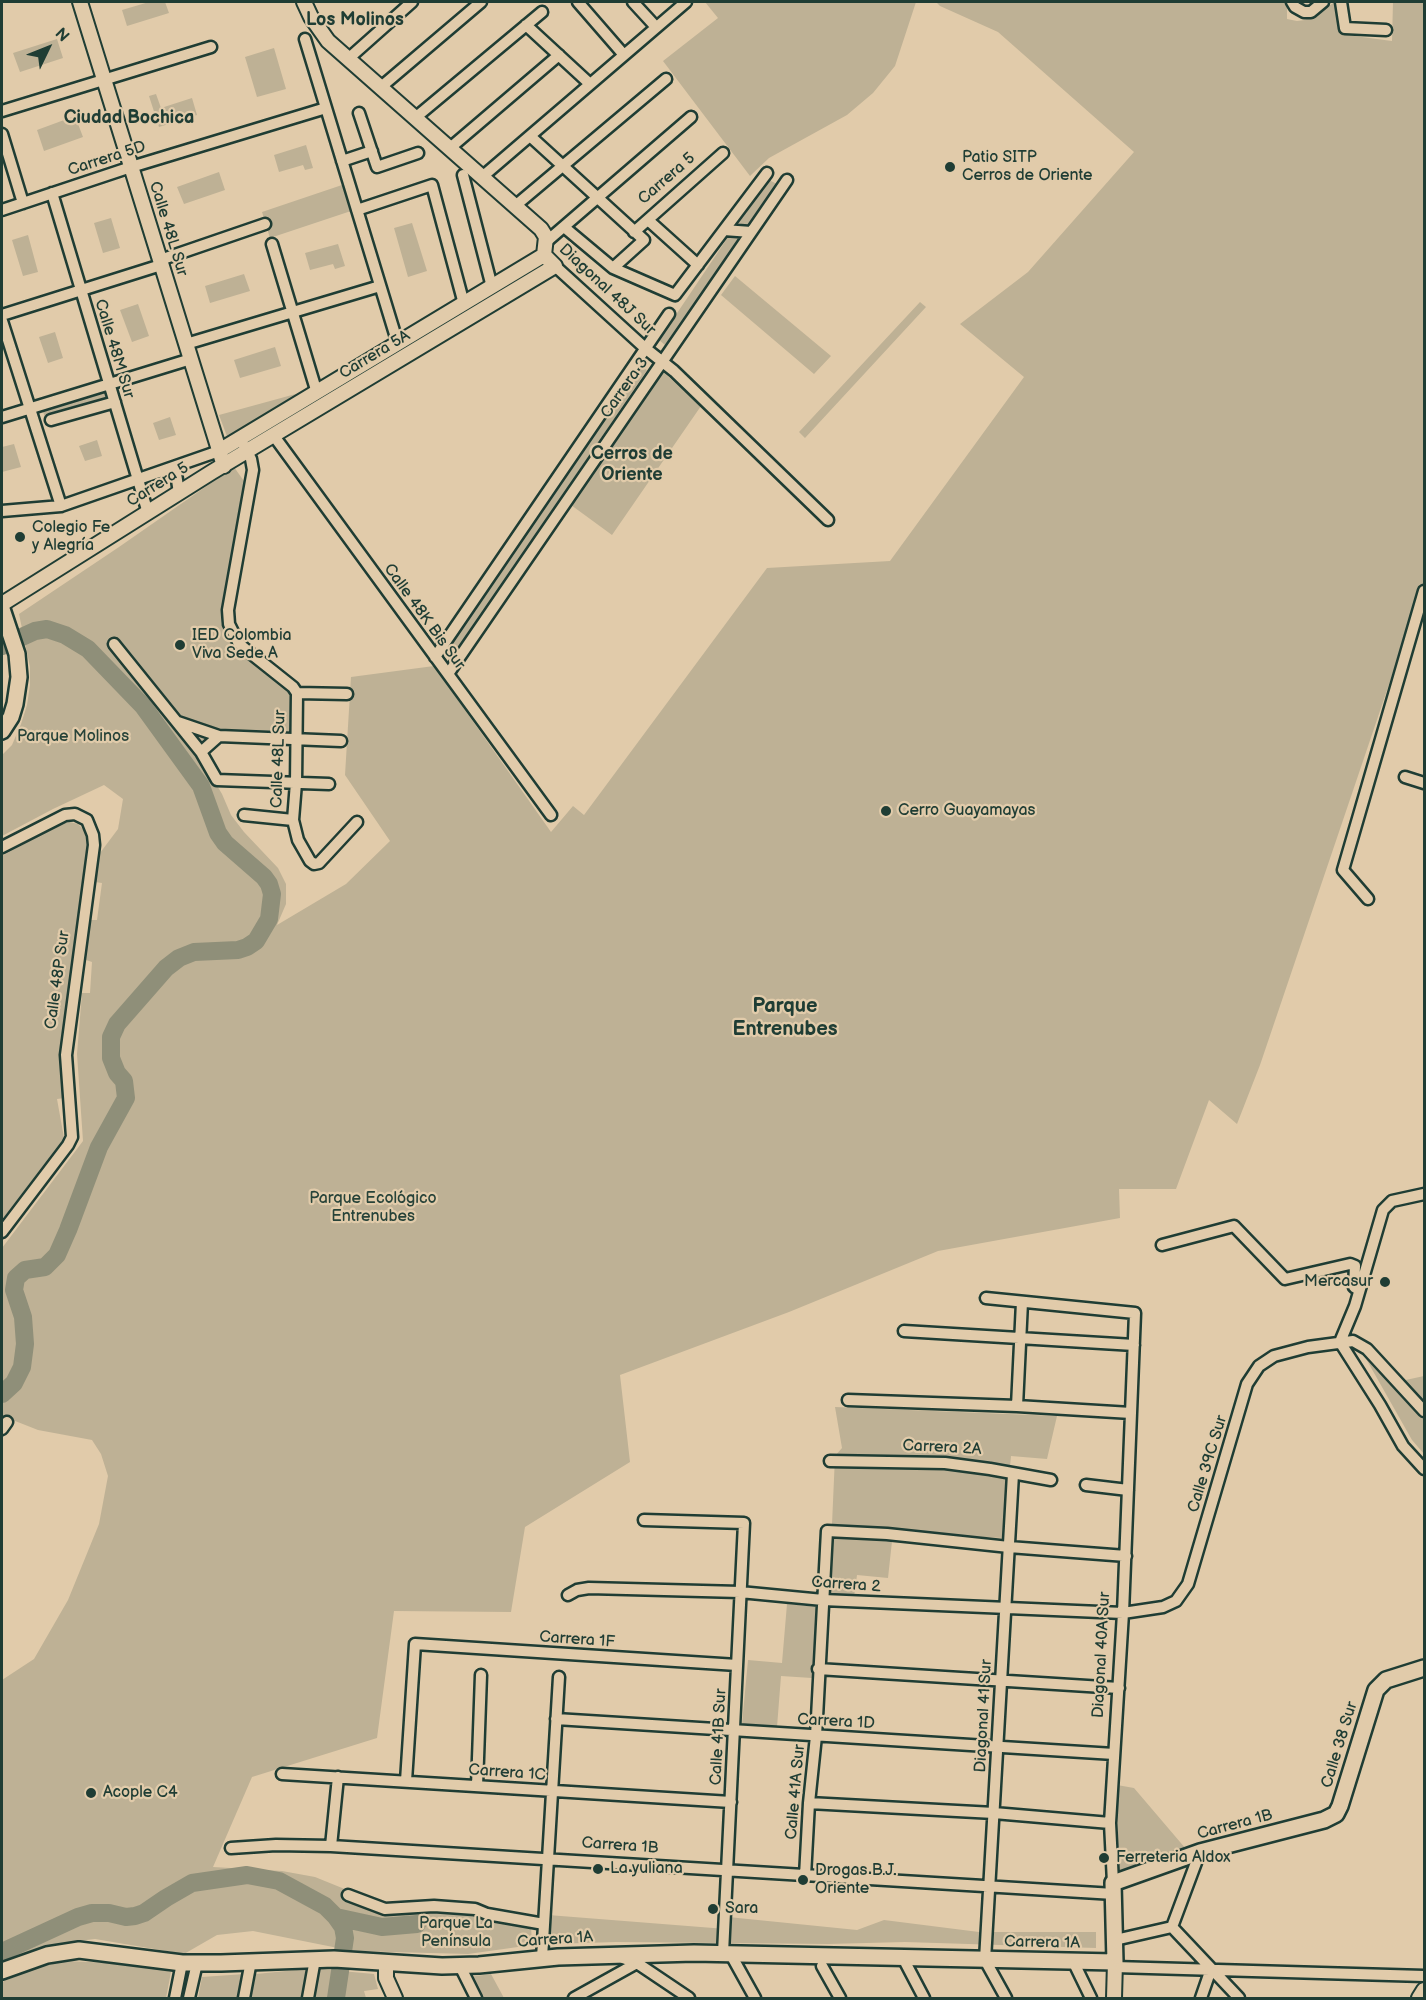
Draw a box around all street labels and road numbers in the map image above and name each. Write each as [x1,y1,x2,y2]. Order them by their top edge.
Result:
street label: Carrera 5D [66,137,148,181]
street label: Carrera 5 [635,149,699,209]
street label: Calle 48L Sur [144,179,192,279]
street label: Diagonal 48J Sur [555,240,659,340]
street label: Calle 48M Sur [90,297,138,401]
street label: Carrera 5A [336,326,414,384]
street label: Carrera 3 [597,354,653,422]
street label: Carrera 5 [124,459,192,511]
street label: Calle 48K Bis Sur [379,560,469,674]
street label: Calle 48L Sur [268,710,290,808]
street label: Calle 48P Sur [42,930,74,1030]
street label: Calle 39C Sur [1184,1413,1232,1515]
street label: Carrera 2A [902,1436,982,1460]
street label: Carrera 2 [811,1573,881,1597]
street label: Diagonal 40A Sur [1089,1591,1115,1719]
street label: Carrera 1F [539,1628,615,1652]
street label: Diagonal 41 Sur [971,1659,997,1773]
street label: Calle 41B Sur [707,1688,731,1786]
street label: Calle 38 Sur [1318,1700,1362,1790]
street label: Carrera 1D [797,1710,875,1734]
street label: Calle 41A Sur [782,1744,810,1840]
street label: Carrera 1C [468,1761,546,1785]
street label: Carrera 1B [1195,1806,1275,1844]
street label: Carrera 1B [581,1834,659,1858]
street label: Carrera 1A [516,1928,594,1952]
street label: Carrera 1A [1004,1933,1080,1953]

